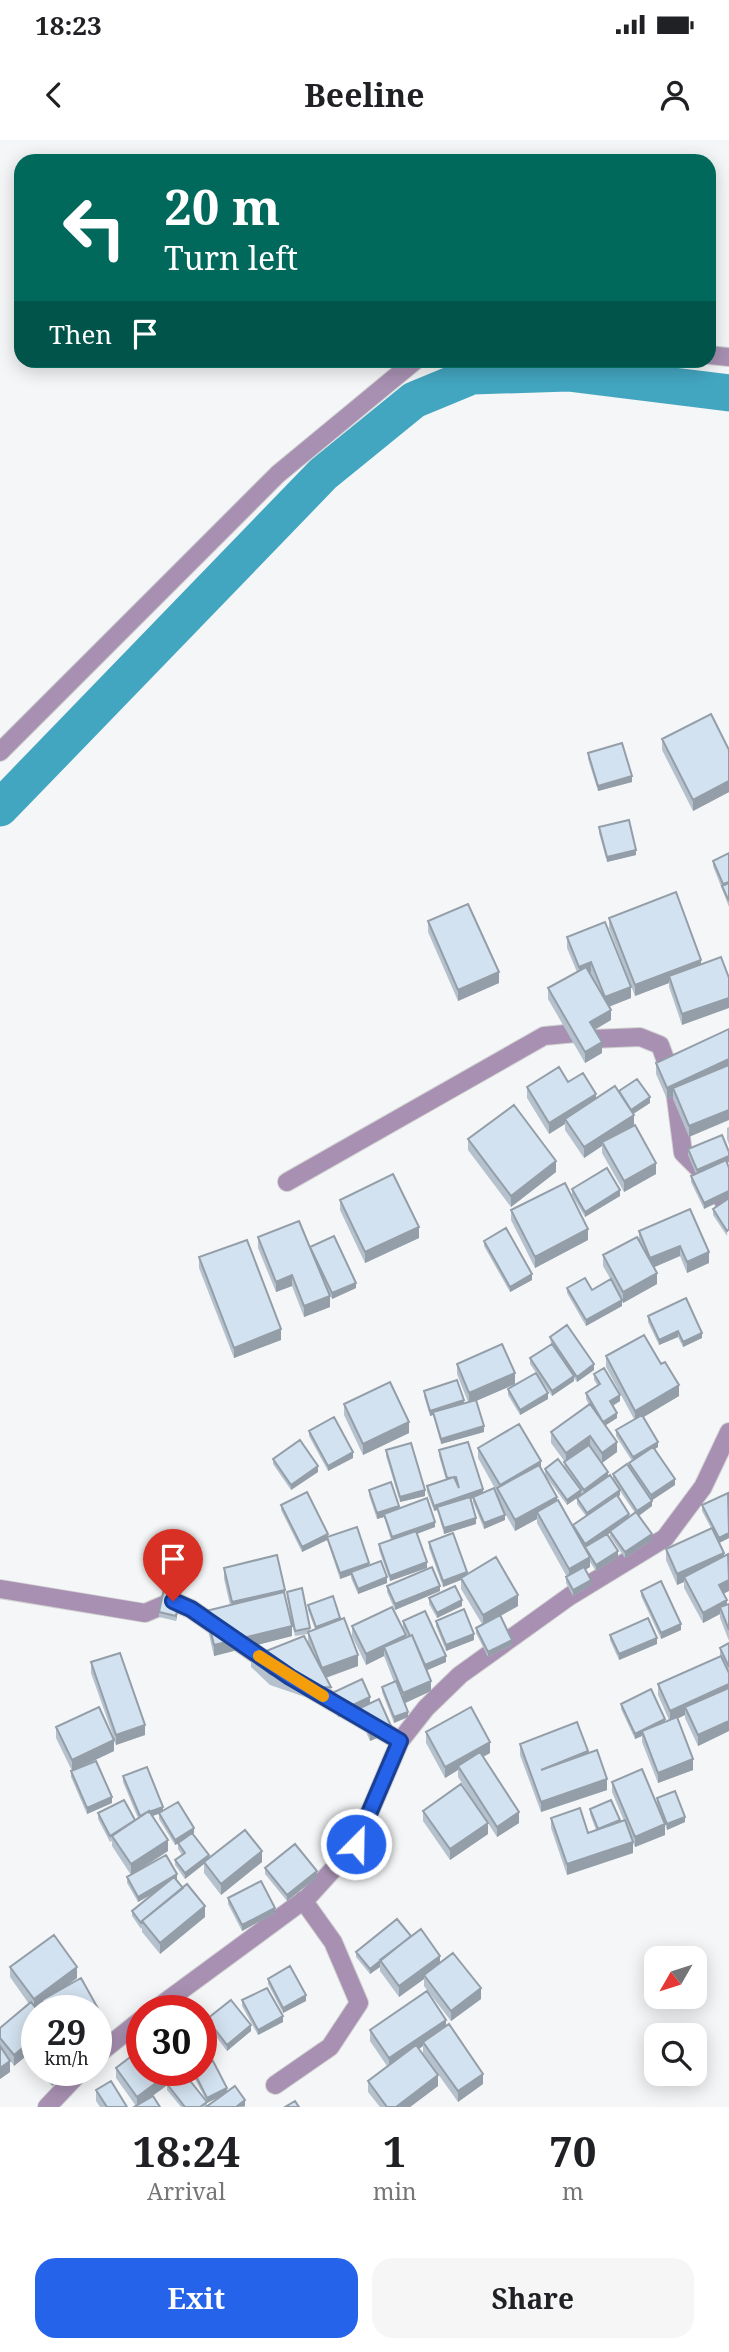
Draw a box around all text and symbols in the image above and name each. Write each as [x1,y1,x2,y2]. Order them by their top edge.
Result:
text: 18:23 [35,7,102,43]
text: Beeline [304,73,425,116]
icon: back [35,76,73,114]
icon: person [656,76,694,114]
text: 20 m [164,173,280,239]
icon: left [49,182,140,273]
text: Turn left [164,236,298,279]
icon: arrive [126,315,164,353]
text: Then [49,316,112,352]
pin [143,1529,203,1601]
icon: arrive [154,1540,192,1578]
position arrow [319,1807,393,1881]
north arrow [644,1946,707,2009]
map controls [644,1946,707,2086]
speed limit sign: 30 [126,1995,217,2086]
text: 29 [47,2008,86,2055]
button: search [644,2023,707,2086]
text: km/h [44,2046,89,2070]
text: 18:24 [132,2122,240,2179]
text: 1 [383,2122,406,2179]
text: 70 [549,2122,597,2179]
text: Arrival [147,2175,226,2207]
text: min [373,2175,417,2207]
text: m [562,2175,584,2207]
button: Exit [35,2258,358,2338]
button: Share [372,2258,694,2338]

